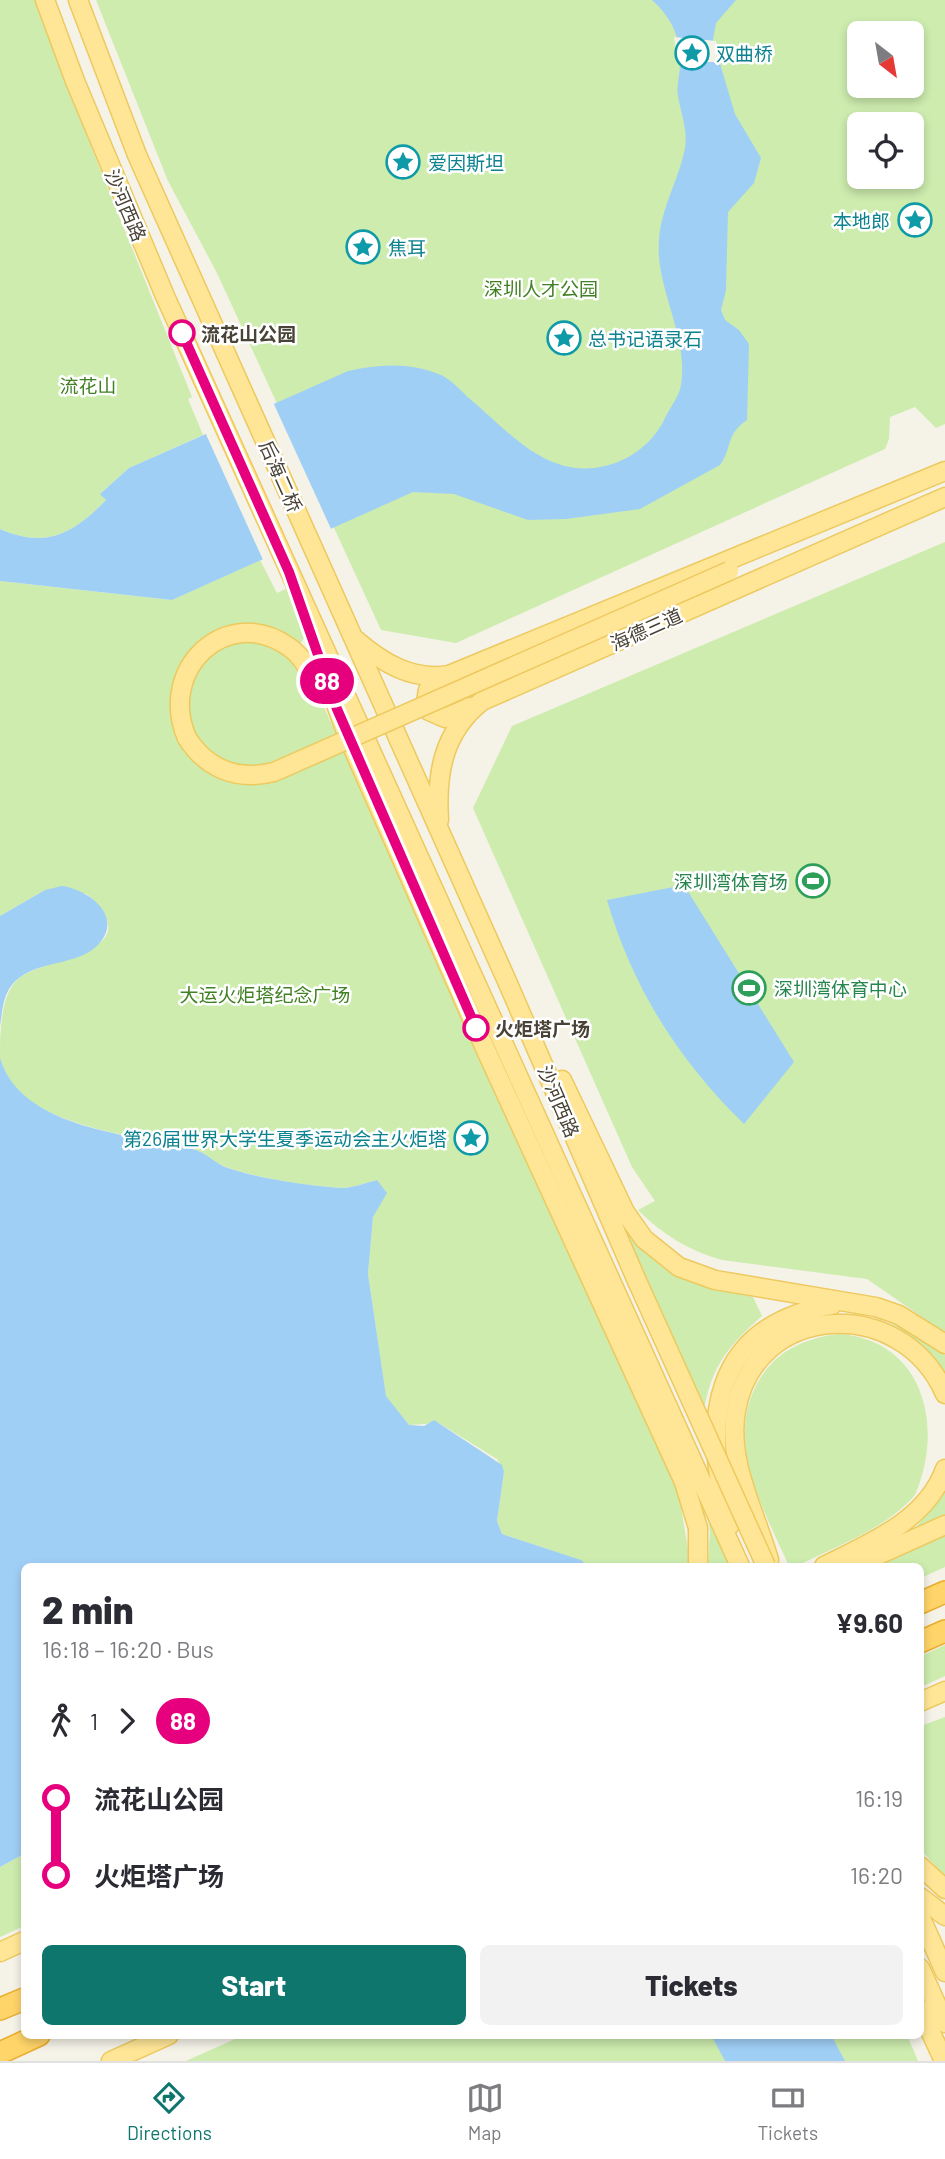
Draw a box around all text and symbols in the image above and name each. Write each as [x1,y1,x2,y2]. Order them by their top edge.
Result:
north arrow [847,21,924,98]
map controls [847,21,924,189]
place icon: 双曲桥 [673,34,711,72]
place label: 双曲桥 [716,42,773,65]
button: locate [847,112,924,189]
place icon: 爱因斯坦 [384,143,422,181]
place label: 爱因斯坦 [428,151,504,174]
street label: 沙河西路 [101,166,151,244]
place icon: 本地郎 [896,201,934,239]
place label: 本地郎 [833,209,890,232]
place icon: 焦耳 [344,228,382,266]
place label: 焦耳 [388,236,426,259]
park label: 深圳人才公园 [484,277,598,300]
place icon: 总书记语录石 [545,319,583,357]
marker: 流花山公园 [169,320,195,346]
place label: 流花山公园 [201,322,296,345]
place label: 总书记语录石 [588,327,702,350]
park label: 流花山 [59,374,117,397]
street label: 后海二桥 [255,437,307,515]
street label: 海德三道 [607,603,685,655]
line badge: 88 [296,658,358,704]
text: 88 [314,666,340,695]
sports icon: 深圳湾体育场 [794,862,832,900]
place label: 深圳湾体育场 [674,870,788,893]
sports icon: 深圳湾体育中心 [730,969,768,1007]
place label: 深圳湾体育中心 [774,977,907,1000]
park label: 大运火炬塔纪念广场 [179,983,351,1006]
marker: 火炬塔广场 [463,1015,489,1041]
place label: 火炬塔广场 [495,1017,590,1040]
street label: 沙河西路 [534,1062,584,1140]
place icon: 第26届世界大学生夏季运动会主火炬塔 [452,1119,490,1157]
place label: 第26届世界大学生夏季运动会主火炬塔 [123,1127,447,1150]
text: 2 min [42,1586,134,1632]
text: ¥9.60 [836,1607,903,1638]
text: 16:18 – 16:20 · Bus [42,1635,214,1663]
icon: walk [42,1702,80,1740]
icon: forward [108,1702,146,1740]
text: 88 [170,1706,196,1735]
text: 1 [90,1707,98,1735]
text: 流花山公园 [94,1783,224,1814]
text: 16:19 [855,1784,903,1812]
text: 火炬塔广场 [94,1860,224,1891]
text: 16:20 [850,1861,903,1889]
button: Start [42,1945,466,2025]
button: Tickets [480,1945,903,2025]
tab: Directions [127,2079,212,2144]
tab: Map [466,2079,504,2144]
tab: Tickets [758,2079,818,2144]

